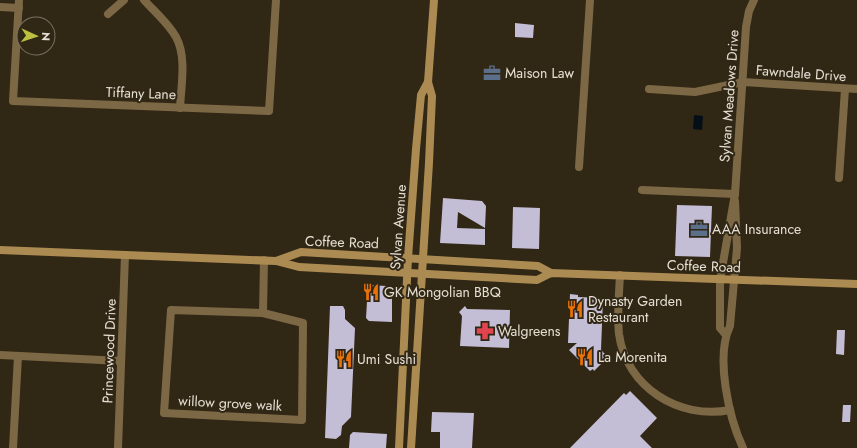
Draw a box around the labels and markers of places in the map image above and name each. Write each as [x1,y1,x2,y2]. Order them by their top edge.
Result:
office icon: Maison Law [482,63,502,83]
place label: Maison Law [505,63,575,83]
office icon: AAA Insurance [689,219,709,239]
place label: AAA Insurance [712,219,801,239]
restaurant icon: GK Mongolian BBQ [361,282,381,302]
place label: GK Mongolian BBQ [384,282,502,302]
place label: Dynasty Garden Restaurant [588,291,682,327]
restaurant icon: Dynasty Garden Restaurant [565,299,585,319]
pharmacy icon: Walgreens [475,321,495,341]
place label: Walgreens [498,321,561,341]
restaurant icon: La Morenita [575,347,595,367]
place label: La Morenita [598,347,667,367]
restaurant icon: Umi Sushi [334,349,354,369]
place label: Umi Sushi [357,349,416,369]

